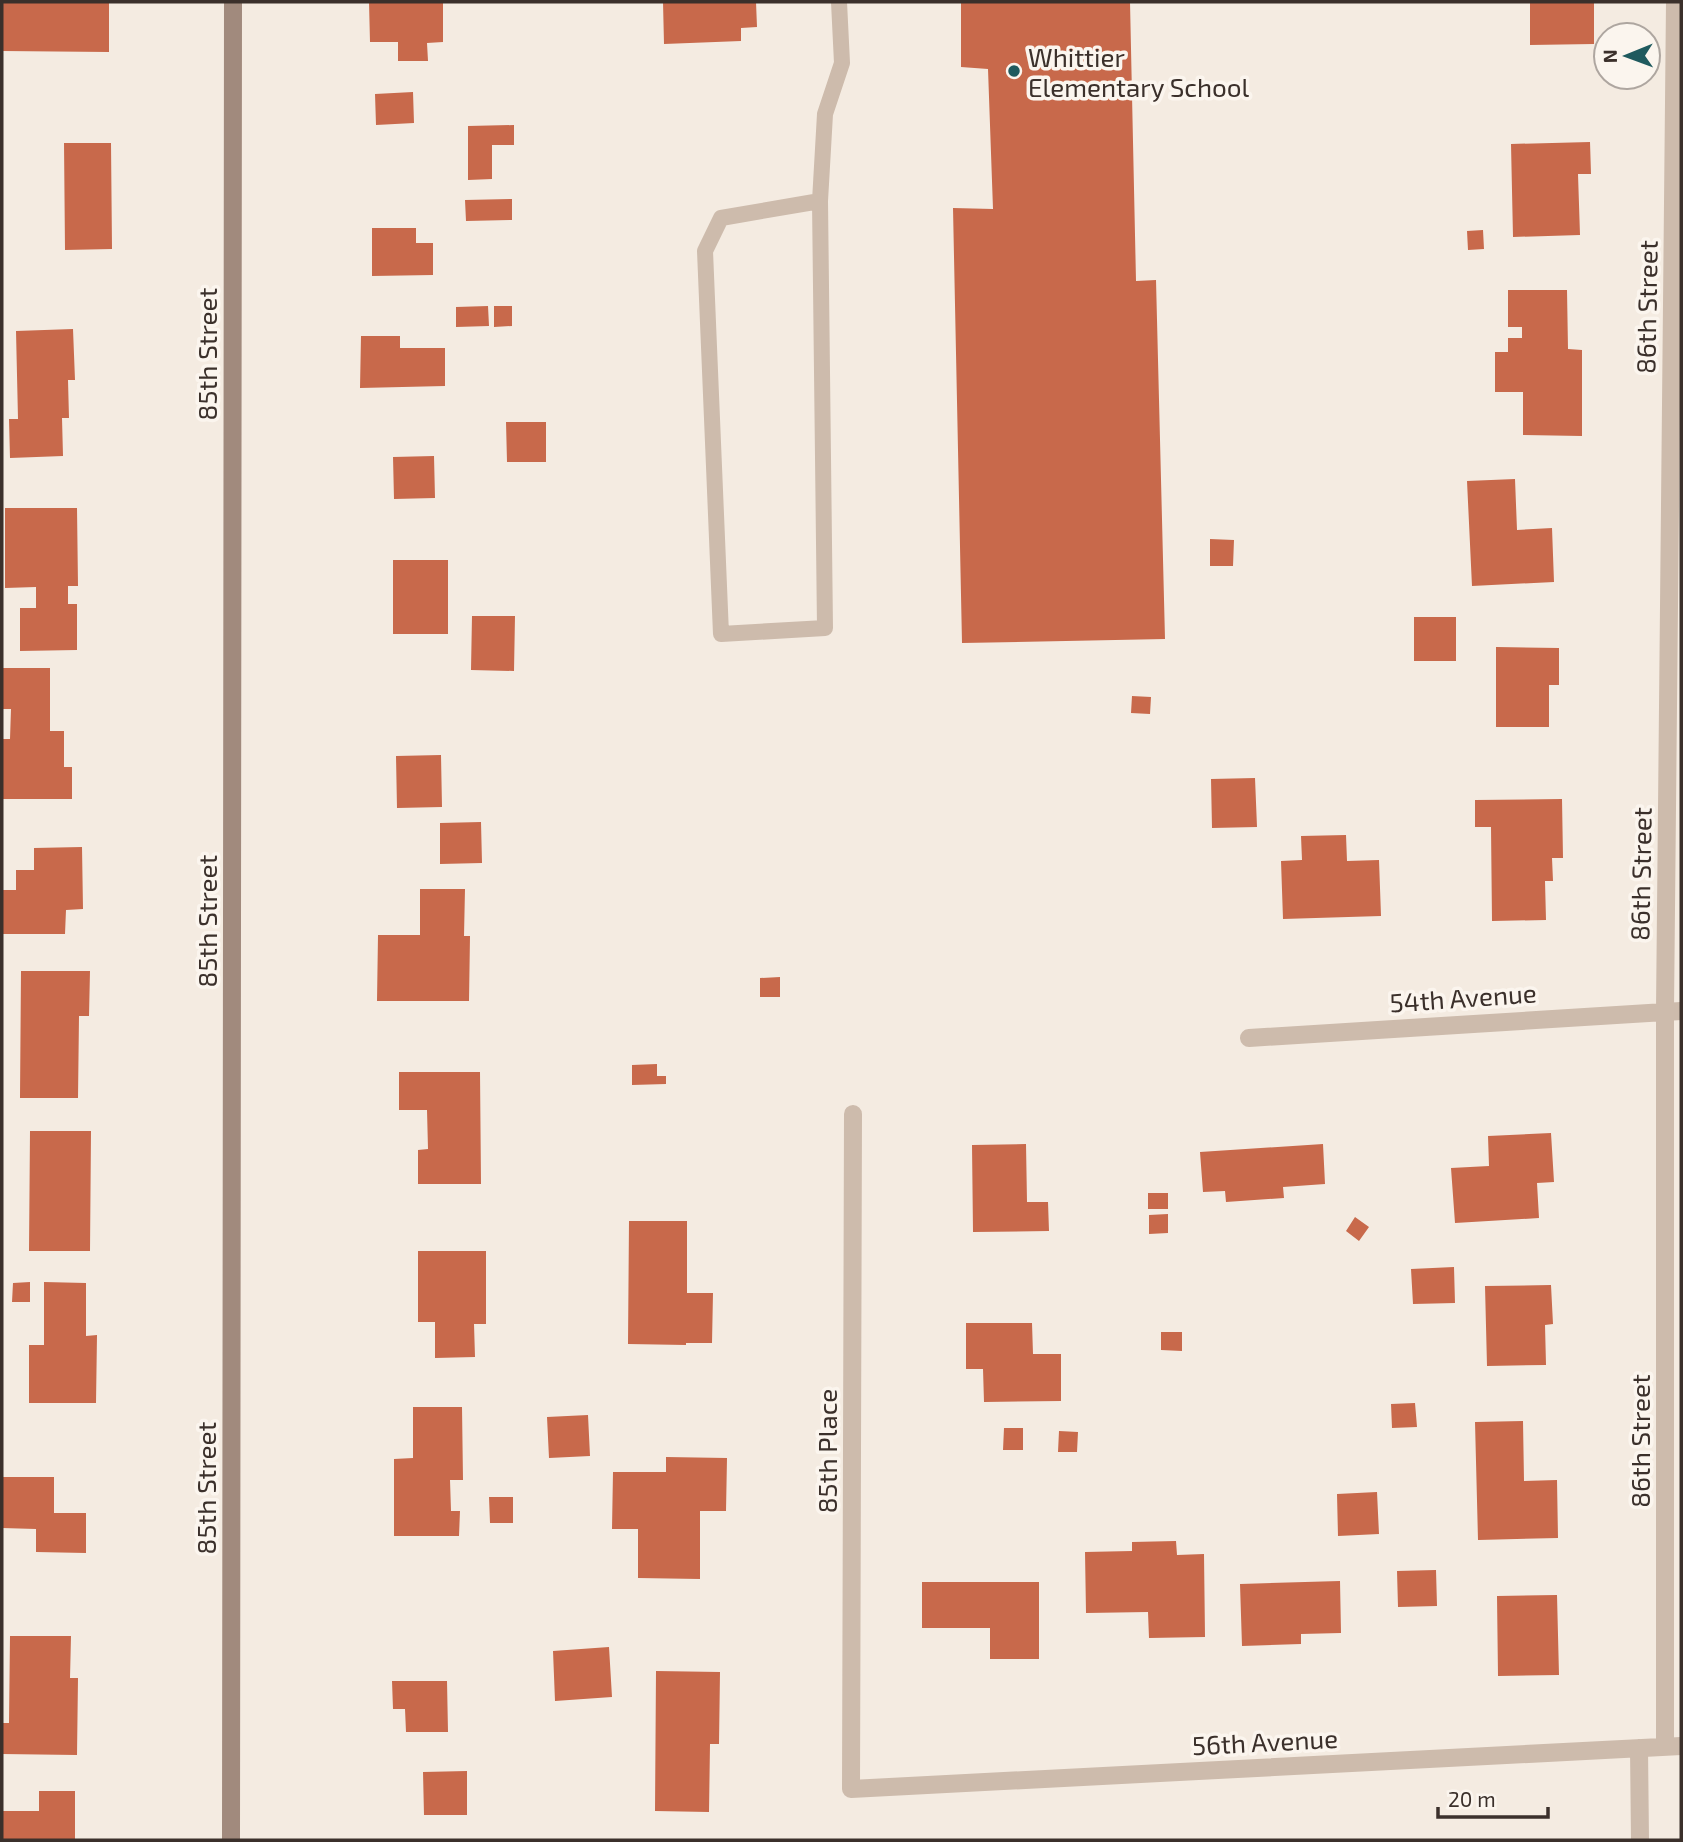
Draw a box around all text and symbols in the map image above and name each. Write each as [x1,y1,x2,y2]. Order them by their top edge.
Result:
north arrow [1592,21,1662,91]
place label: Whittier Elementary School [1028,41,1250,102]
text: N [1598,49,1621,63]
marker: Whittier Elementary School [1006,63,1022,79]
street label: 86th Street [1629,240,1663,374]
street label: 85th Street [191,288,222,420]
street label: 86th Street [1623,807,1657,941]
street label: 85th Street [191,855,222,987]
street label: 54th Avenue [1388,976,1538,1018]
street label: 86th Street [1624,1374,1655,1508]
street label: 85th Place [811,1389,842,1513]
street label: 85th Street [190,1422,221,1554]
street label: 56th Avenue [1191,1722,1339,1760]
scale bar [1438,1776,1548,1820]
text: 20 m [1448,1786,1496,1811]

